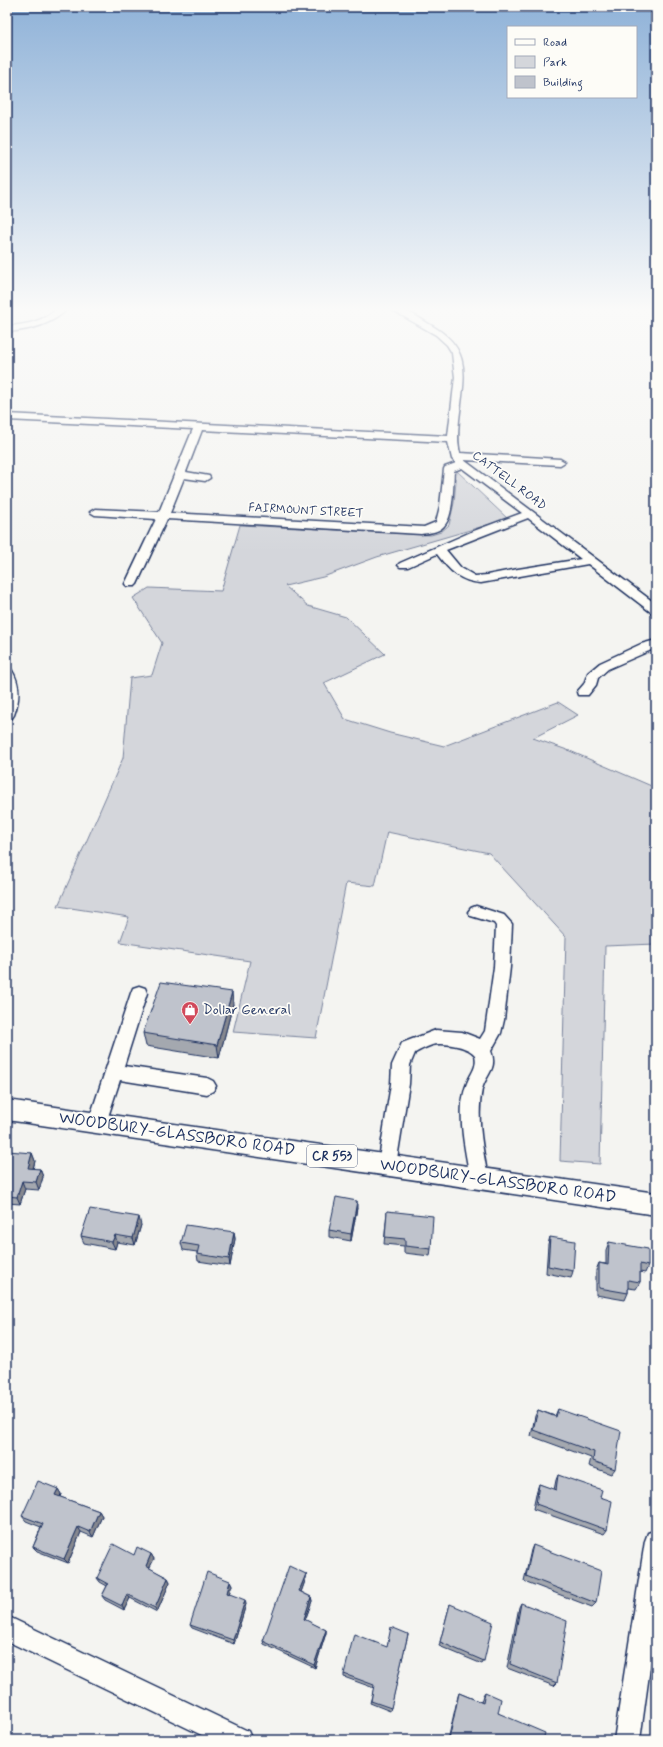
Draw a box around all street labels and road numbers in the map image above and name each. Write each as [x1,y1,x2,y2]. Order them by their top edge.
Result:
street label: CATTELL ROAD [469,448,549,514]
street label: FAIRMOUNT STREET [248,500,364,522]
street label: WOODBURY-GLASSBORO ROAD [57,1107,297,1161]
road number: CR 553 [307,1145,357,1167]
street label: WOODBURY-GLASSBORO ROAD [378,1154,618,1208]

